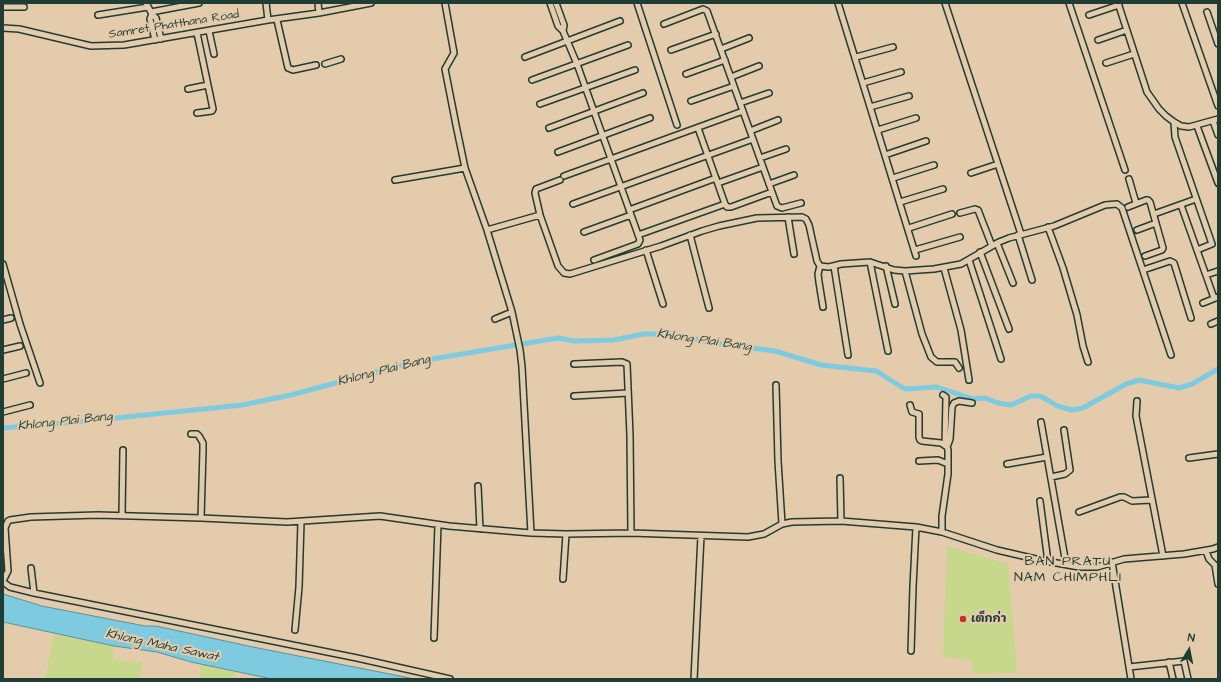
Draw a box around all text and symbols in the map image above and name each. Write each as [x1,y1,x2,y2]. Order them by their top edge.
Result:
street label: Samret Phatthana Road [108,8,240,42]
water label: Khlong Plai Bang [656,327,752,355]
water label: Khlong Plai Bang [336,352,432,390]
water label: Khlong Plai Bang [17,409,113,435]
district label: BAN PRATU NAM CHIMPHLI [1014,554,1122,586]
place label: เต็กก่า [971,612,1006,626]
marker: เต็กก่า [958,614,968,624]
water label: Khlong Maha Sawat [104,626,220,666]
north arrow [1169,630,1209,670]
text: N [1186,630,1196,646]

